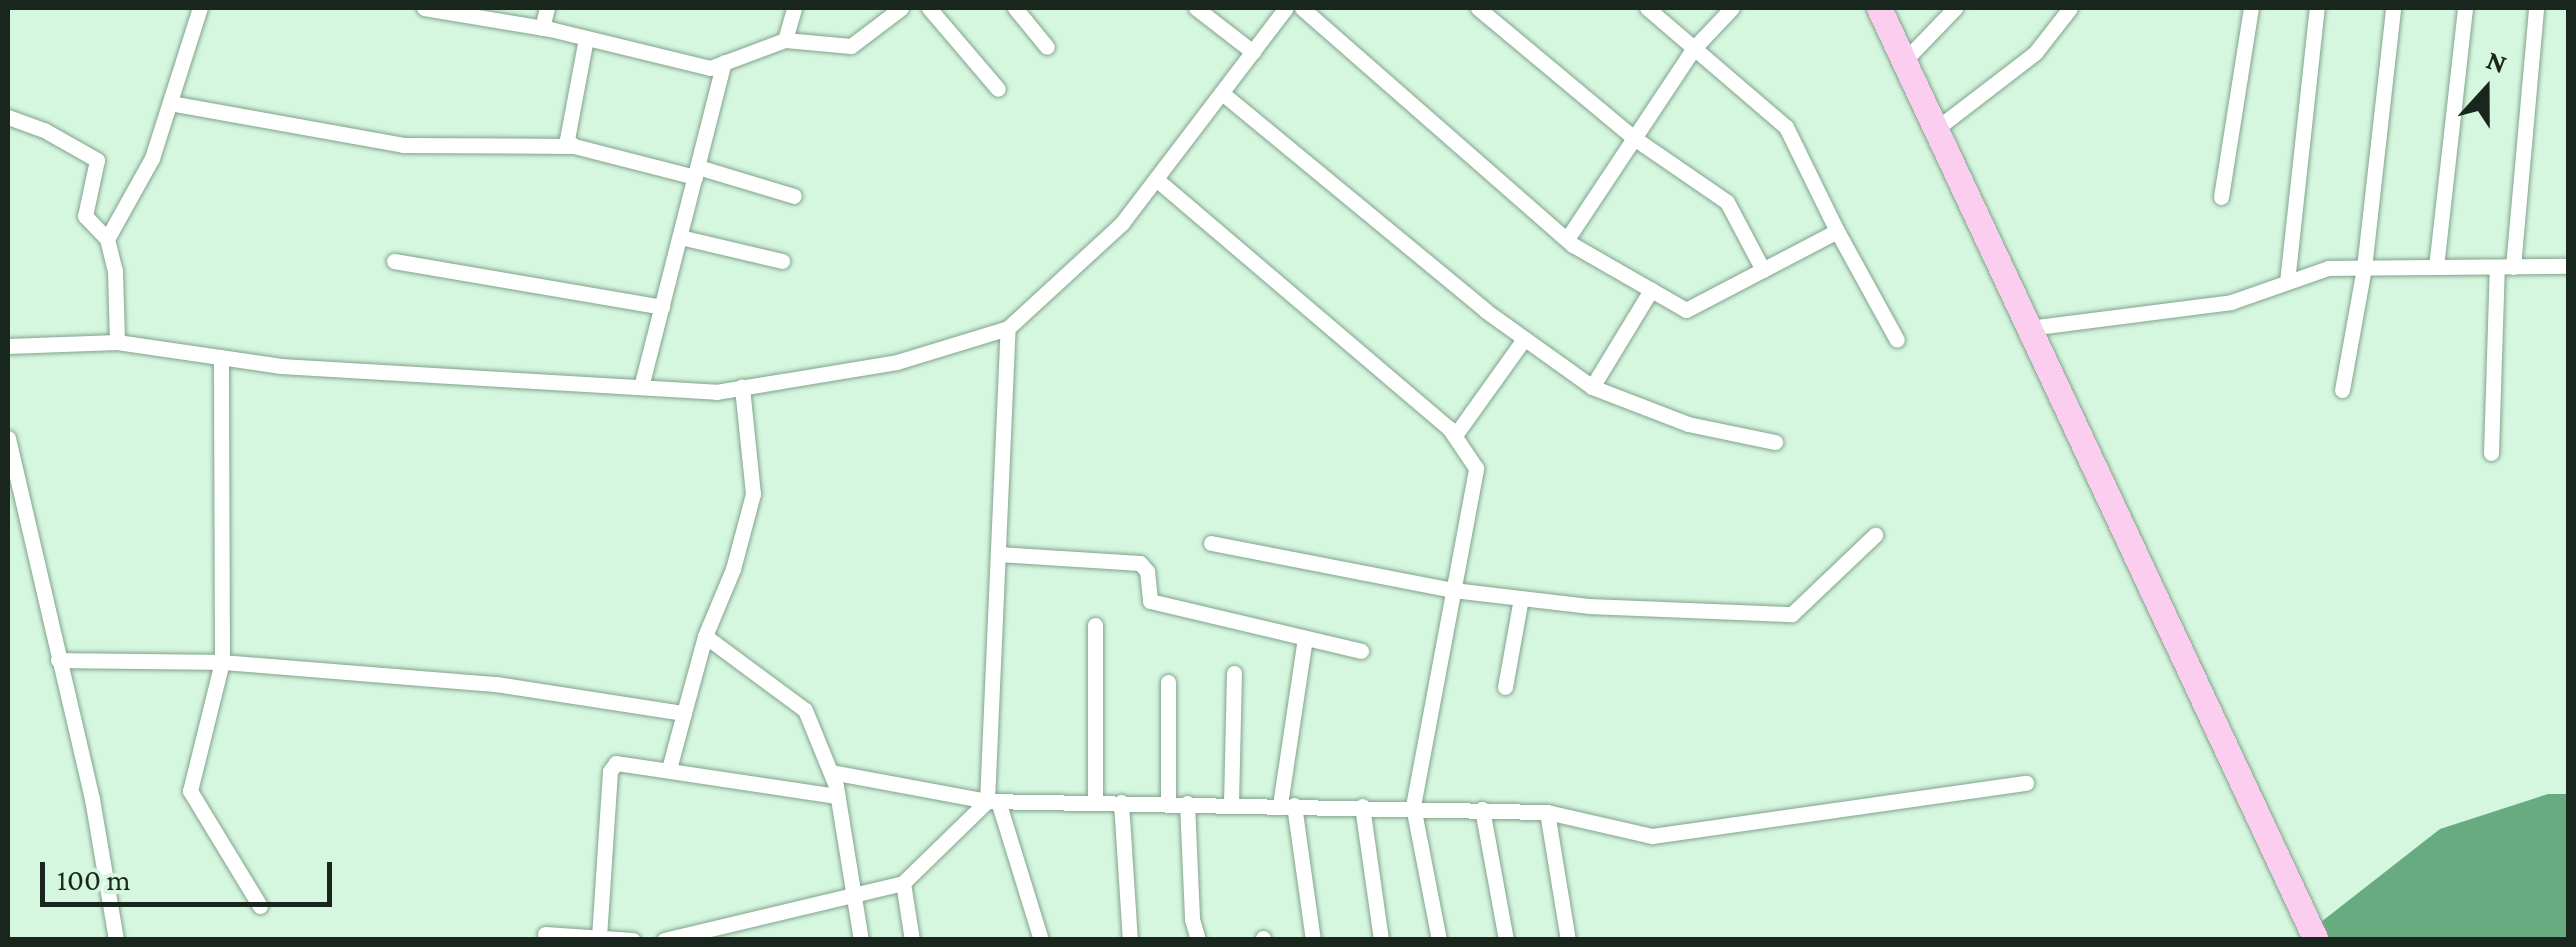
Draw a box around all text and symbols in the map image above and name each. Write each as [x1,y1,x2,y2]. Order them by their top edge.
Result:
north arrow [2436,40,2536,140]
text: N [2482,44,2511,79]
scale bar [45,842,338,904]
text: 100 m [57,863,131,896]

